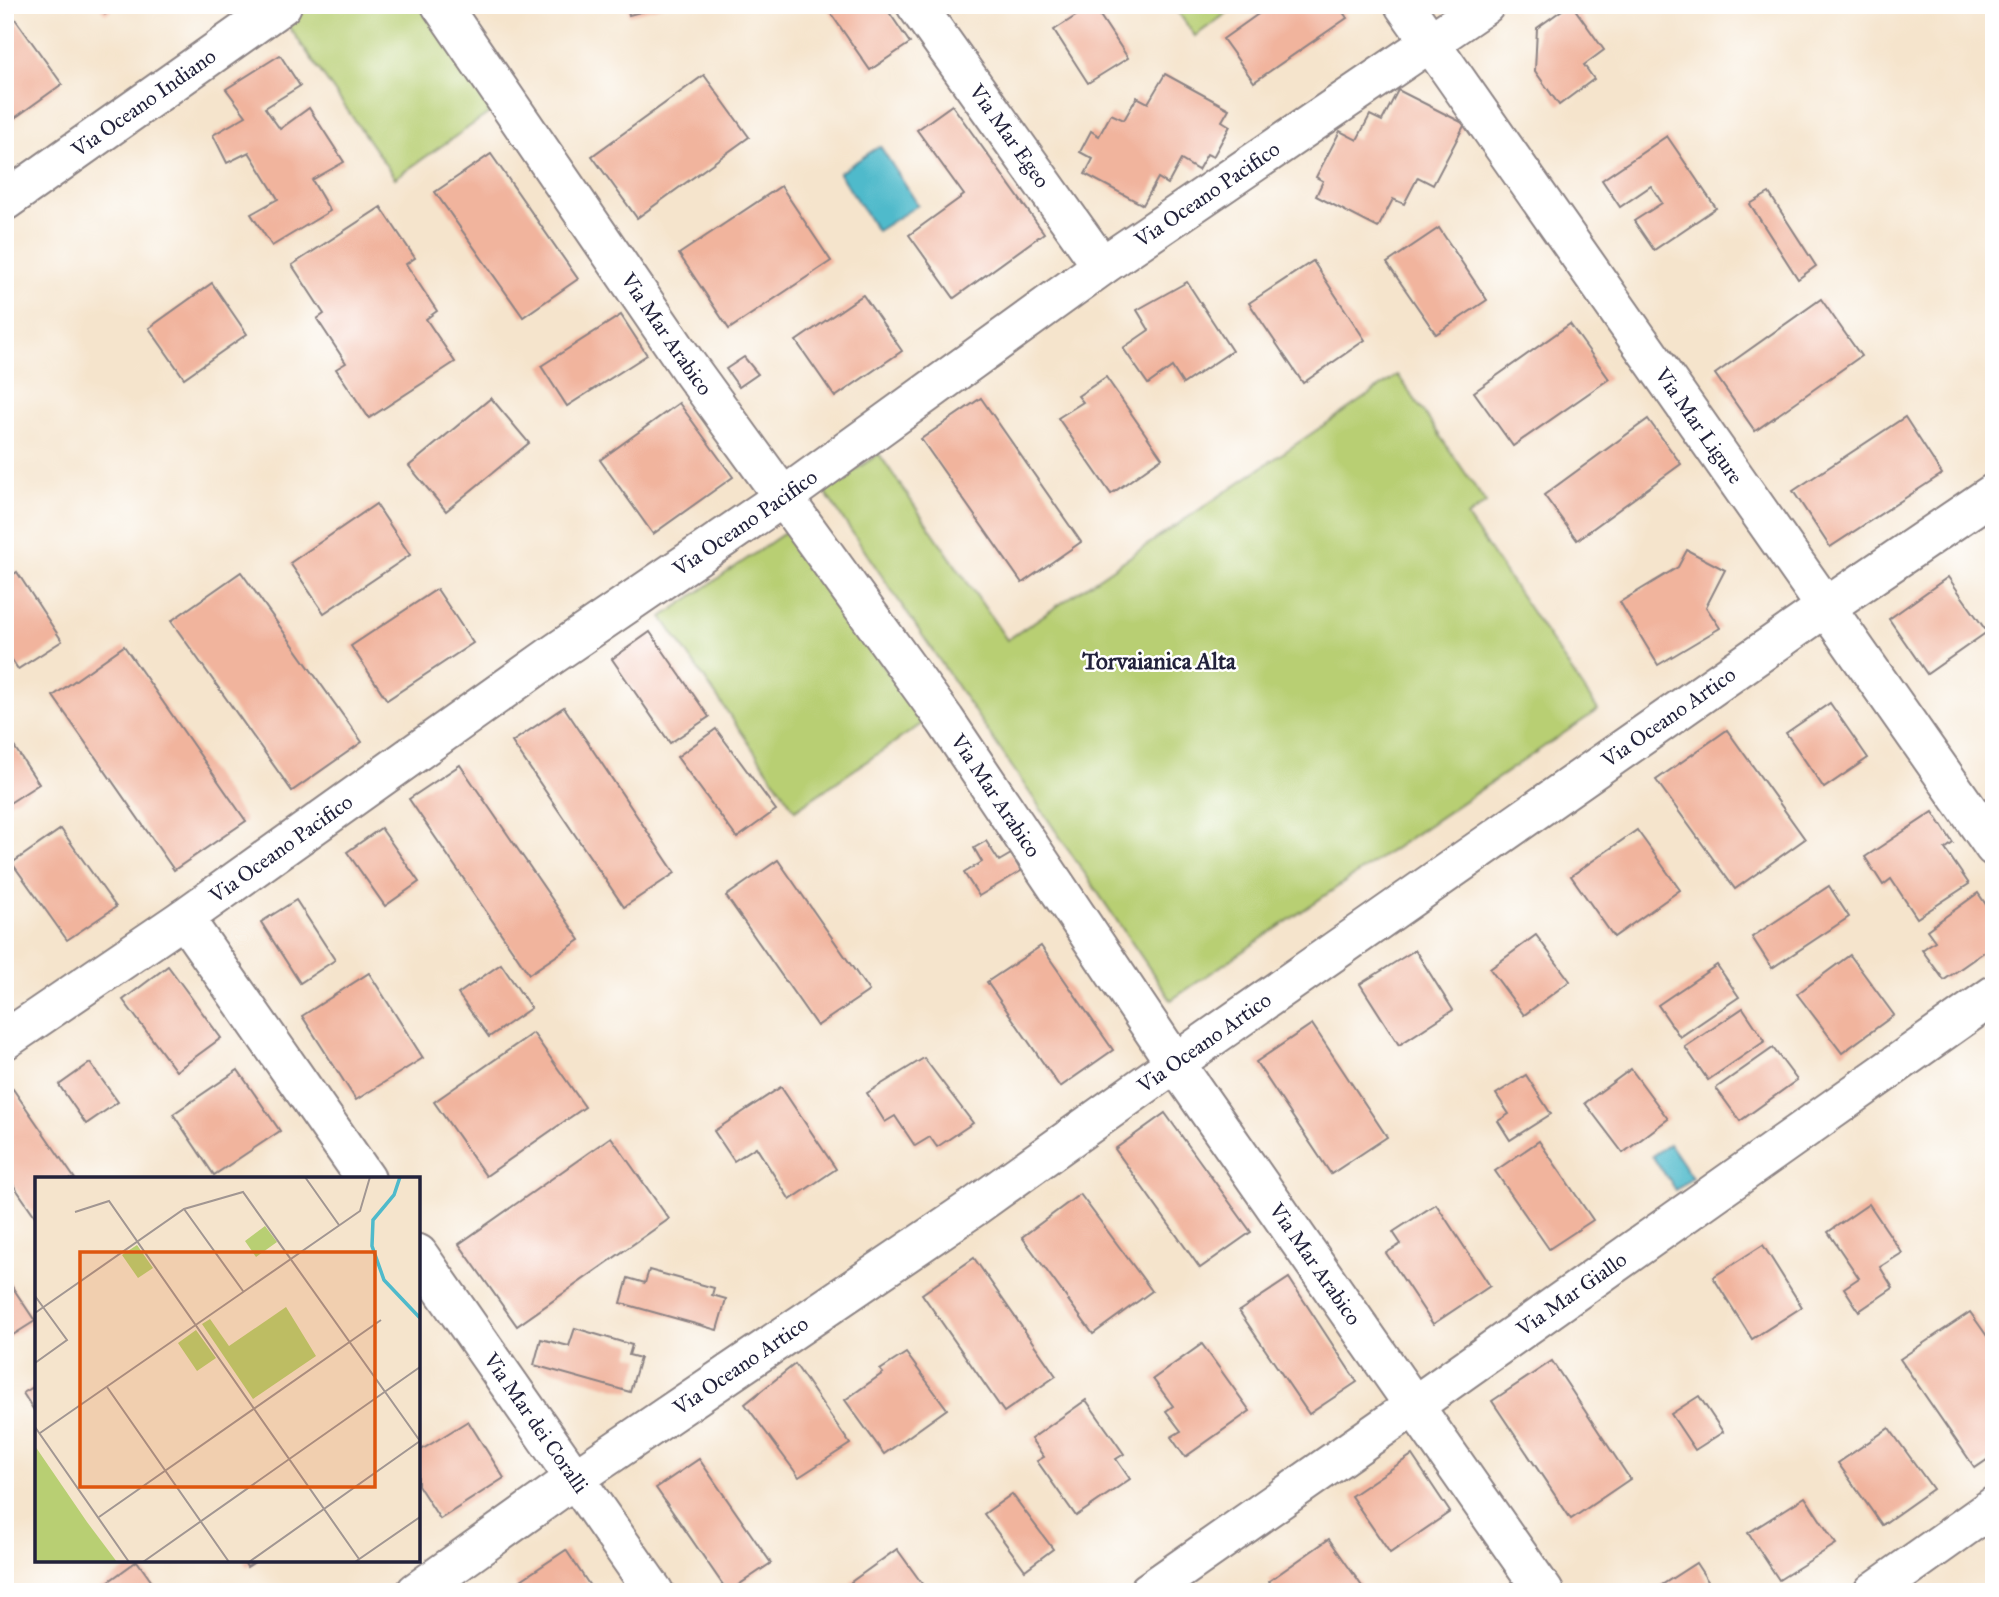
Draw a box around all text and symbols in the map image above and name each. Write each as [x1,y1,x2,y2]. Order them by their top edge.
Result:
street label: Via Oceano Indiano [66,43,221,163]
street label: Via Mar Egeo [963,78,1055,193]
street label: Via Oceano Pacifico [1129,136,1285,253]
street label: Via Mar Arabico [615,267,718,401]
street label: Via Mar Ligure [1649,362,1749,489]
street label: Via Oceano Pacifico [667,464,823,582]
district label: Torvaianica Alta [1081,647,1237,675]
street label: Via Oceano Artico [1596,661,1741,774]
street label: Via Mar Arabico [945,728,1047,863]
street label: Via Oceano Pacifico [204,789,358,909]
street label: Via Oceano Artico [1132,986,1277,1099]
inset map [35,1177,420,1562]
street label: Via Mar Arabico [1263,1197,1367,1330]
street label: Via Mar Giallo [1511,1246,1632,1342]
street label: Via Oceano Artico [667,1310,814,1421]
street label: Via Mar dei Coralli [477,1347,594,1498]

